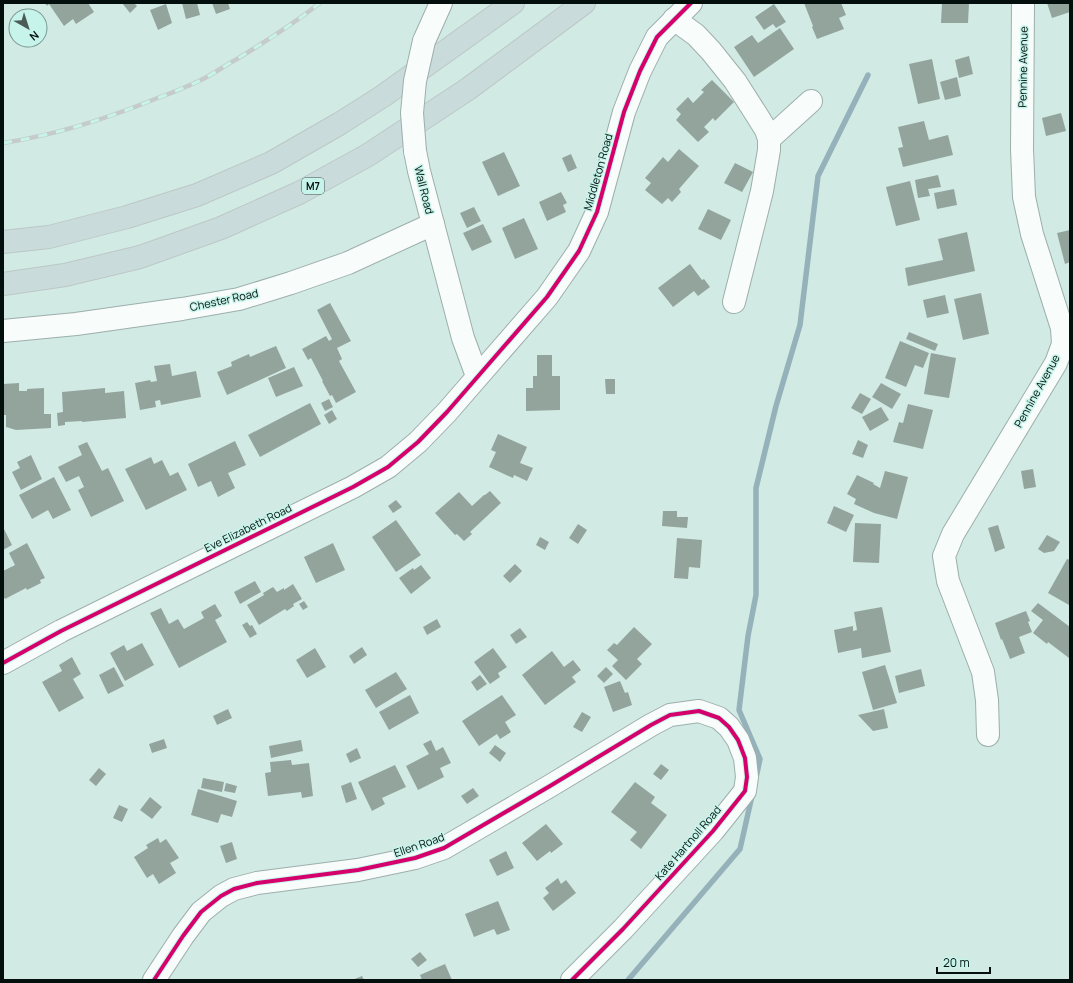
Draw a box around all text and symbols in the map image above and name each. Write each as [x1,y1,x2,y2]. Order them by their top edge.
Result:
north arrow [8,8,48,48]
street label: Pennine Avenue [1014,26,1031,108]
text: N [27,28,42,45]
street label: Middleton Road [579,132,616,212]
street label: Wall Road [411,164,438,216]
road number: M7 [302,178,324,194]
street label: Chester Road [188,285,259,314]
street label: Pennine Avenue [1010,351,1063,430]
street label: Eve Elizabeth Road [202,500,294,555]
street label: Kate Hartnoll Road [651,802,724,883]
street label: Ellen Road [392,829,446,860]
scale bar [937,949,990,975]
text: 20 m [943,954,970,971]

